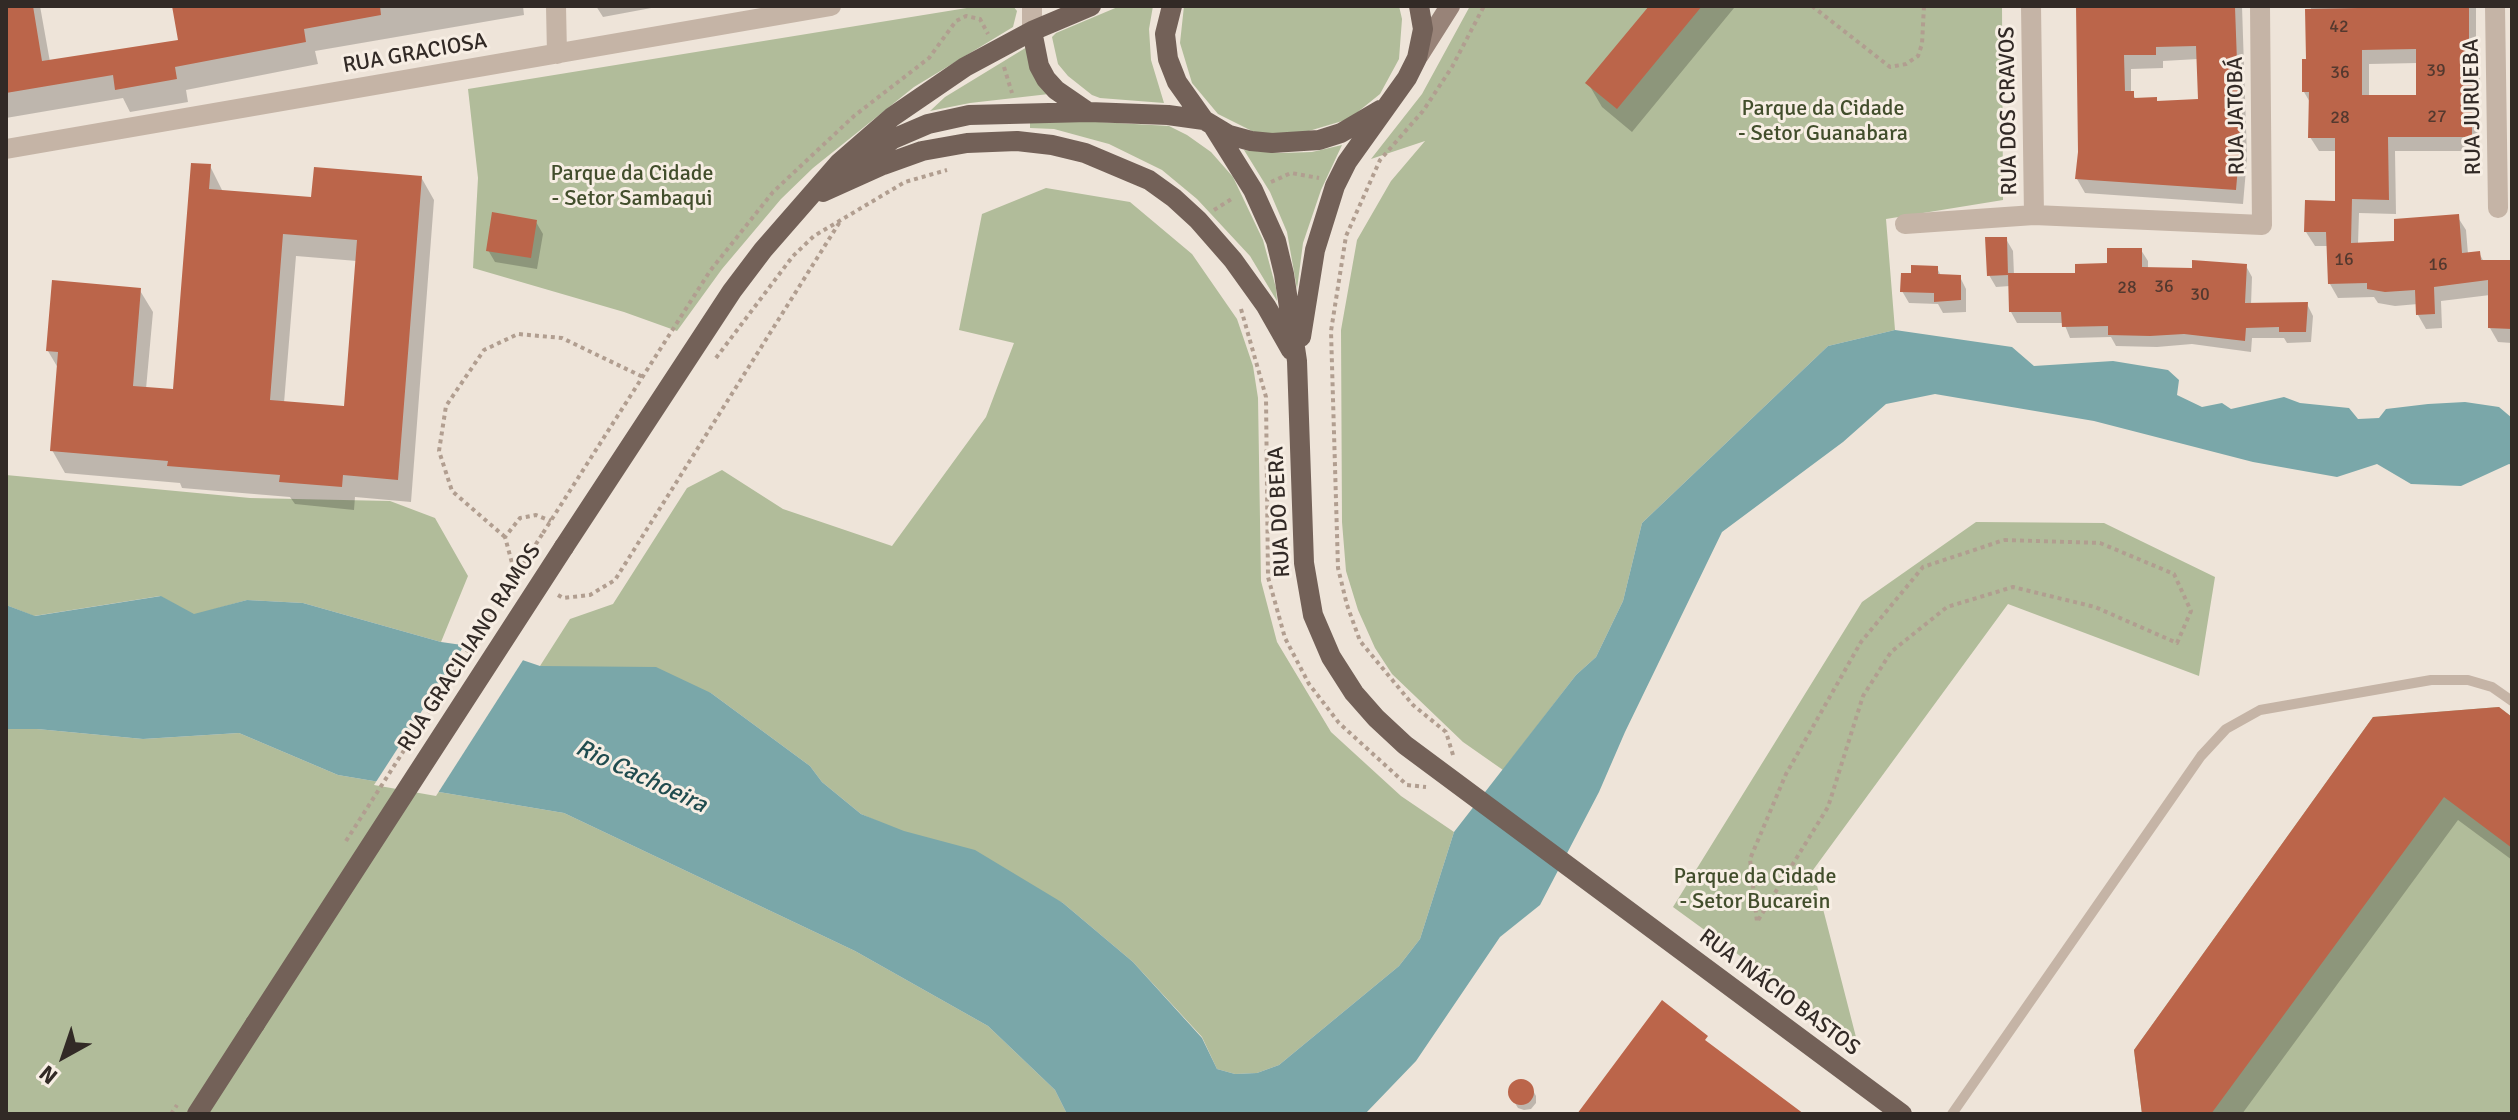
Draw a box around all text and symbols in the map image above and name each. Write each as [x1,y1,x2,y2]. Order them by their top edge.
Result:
house number: 42 [2329,16,2349,38]
street label: RUA DOS CRAVOS [1994,26,2024,196]
street label: RUA GRACIOSA [341,28,489,80]
street label: RUA JURUEBA [2459,38,2487,176]
street label: RUA JATOBÁ [2223,57,2251,175]
house number: 39 [2426,60,2446,82]
house number: 36 [2330,62,2350,84]
park label: Parque da Cidade - Setor Guanabara [1738,96,1908,148]
house number: 27 [2427,106,2447,128]
house number: 28 [2330,107,2350,129]
park label: Parque da Cidade - Setor Sambaqui [551,161,713,212]
house number: 16 [2334,249,2354,271]
house number: 16 [2428,254,2448,276]
house number: 36 [2154,276,2174,298]
house number: 28 [2117,277,2137,299]
house number: 30 [2190,284,2210,306]
street label: RUA DO BERA [1263,446,1297,578]
street label: RUA GRACILIANO RAMOS [393,539,547,757]
water label: Rio Cachoeira [571,734,711,820]
park label: Parque da Cidade - Setor Bucarein [1674,864,1836,916]
street label: RUA INÁCIO BASTOS [1693,924,1865,1062]
north arrow [24,1016,104,1096]
text: N [34,1060,63,1090]

